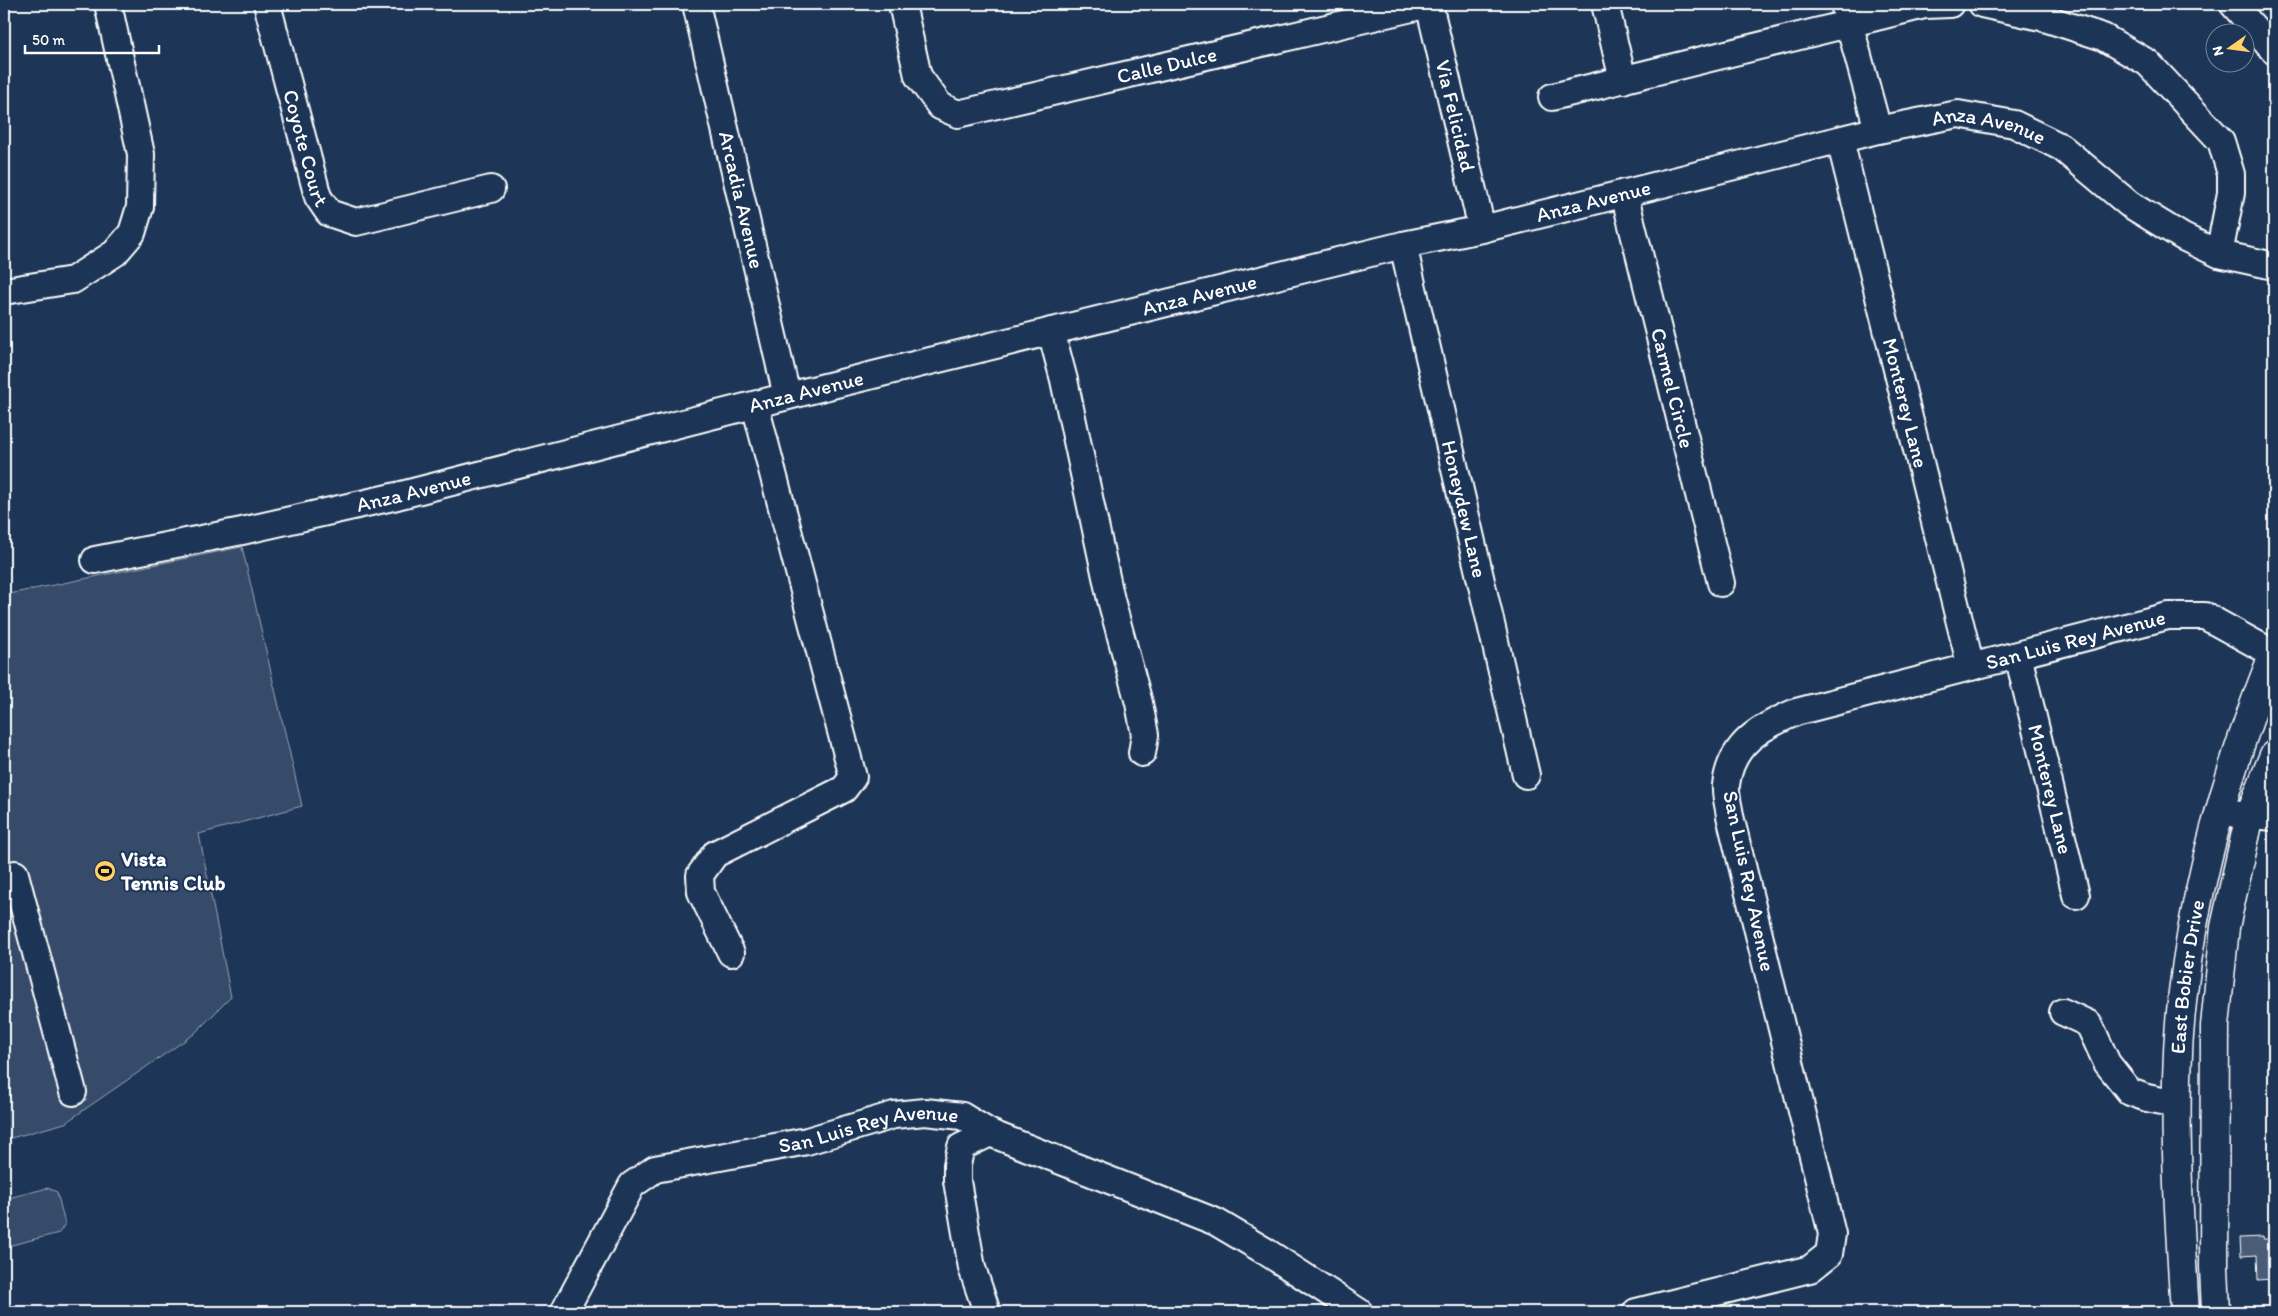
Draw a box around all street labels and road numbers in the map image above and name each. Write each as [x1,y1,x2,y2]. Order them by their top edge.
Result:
street label: Calle Dulce [1114,41,1219,89]
street label: Via Felicidad [1431,57,1481,175]
street label: Coyote Court [278,87,334,211]
street label: Anza Avenue [1929,101,2050,150]
street label: Arcadia Avenue [714,128,770,271]
street label: Anza Avenue [1533,174,1653,227]
street label: Anza Avenue [1139,268,1259,321]
street label: Carmel Circle [1646,325,1700,451]
street label: Monterey Lane [1878,335,1934,470]
street label: Anza Avenue [746,365,866,418]
street label: Honeydew Lane [1437,438,1493,580]
street label: Anza Avenue [354,465,474,517]
street label: San Luis Rey Avenue [1983,604,2168,674]
street label: Monterey Lane [2023,722,2079,857]
street label: San Luis Rey Avenue [1718,788,1781,974]
street label: East Bobier Drive [2165,897,2209,1055]
street label: San Luis Rey Avenue [776,1099,960,1158]

